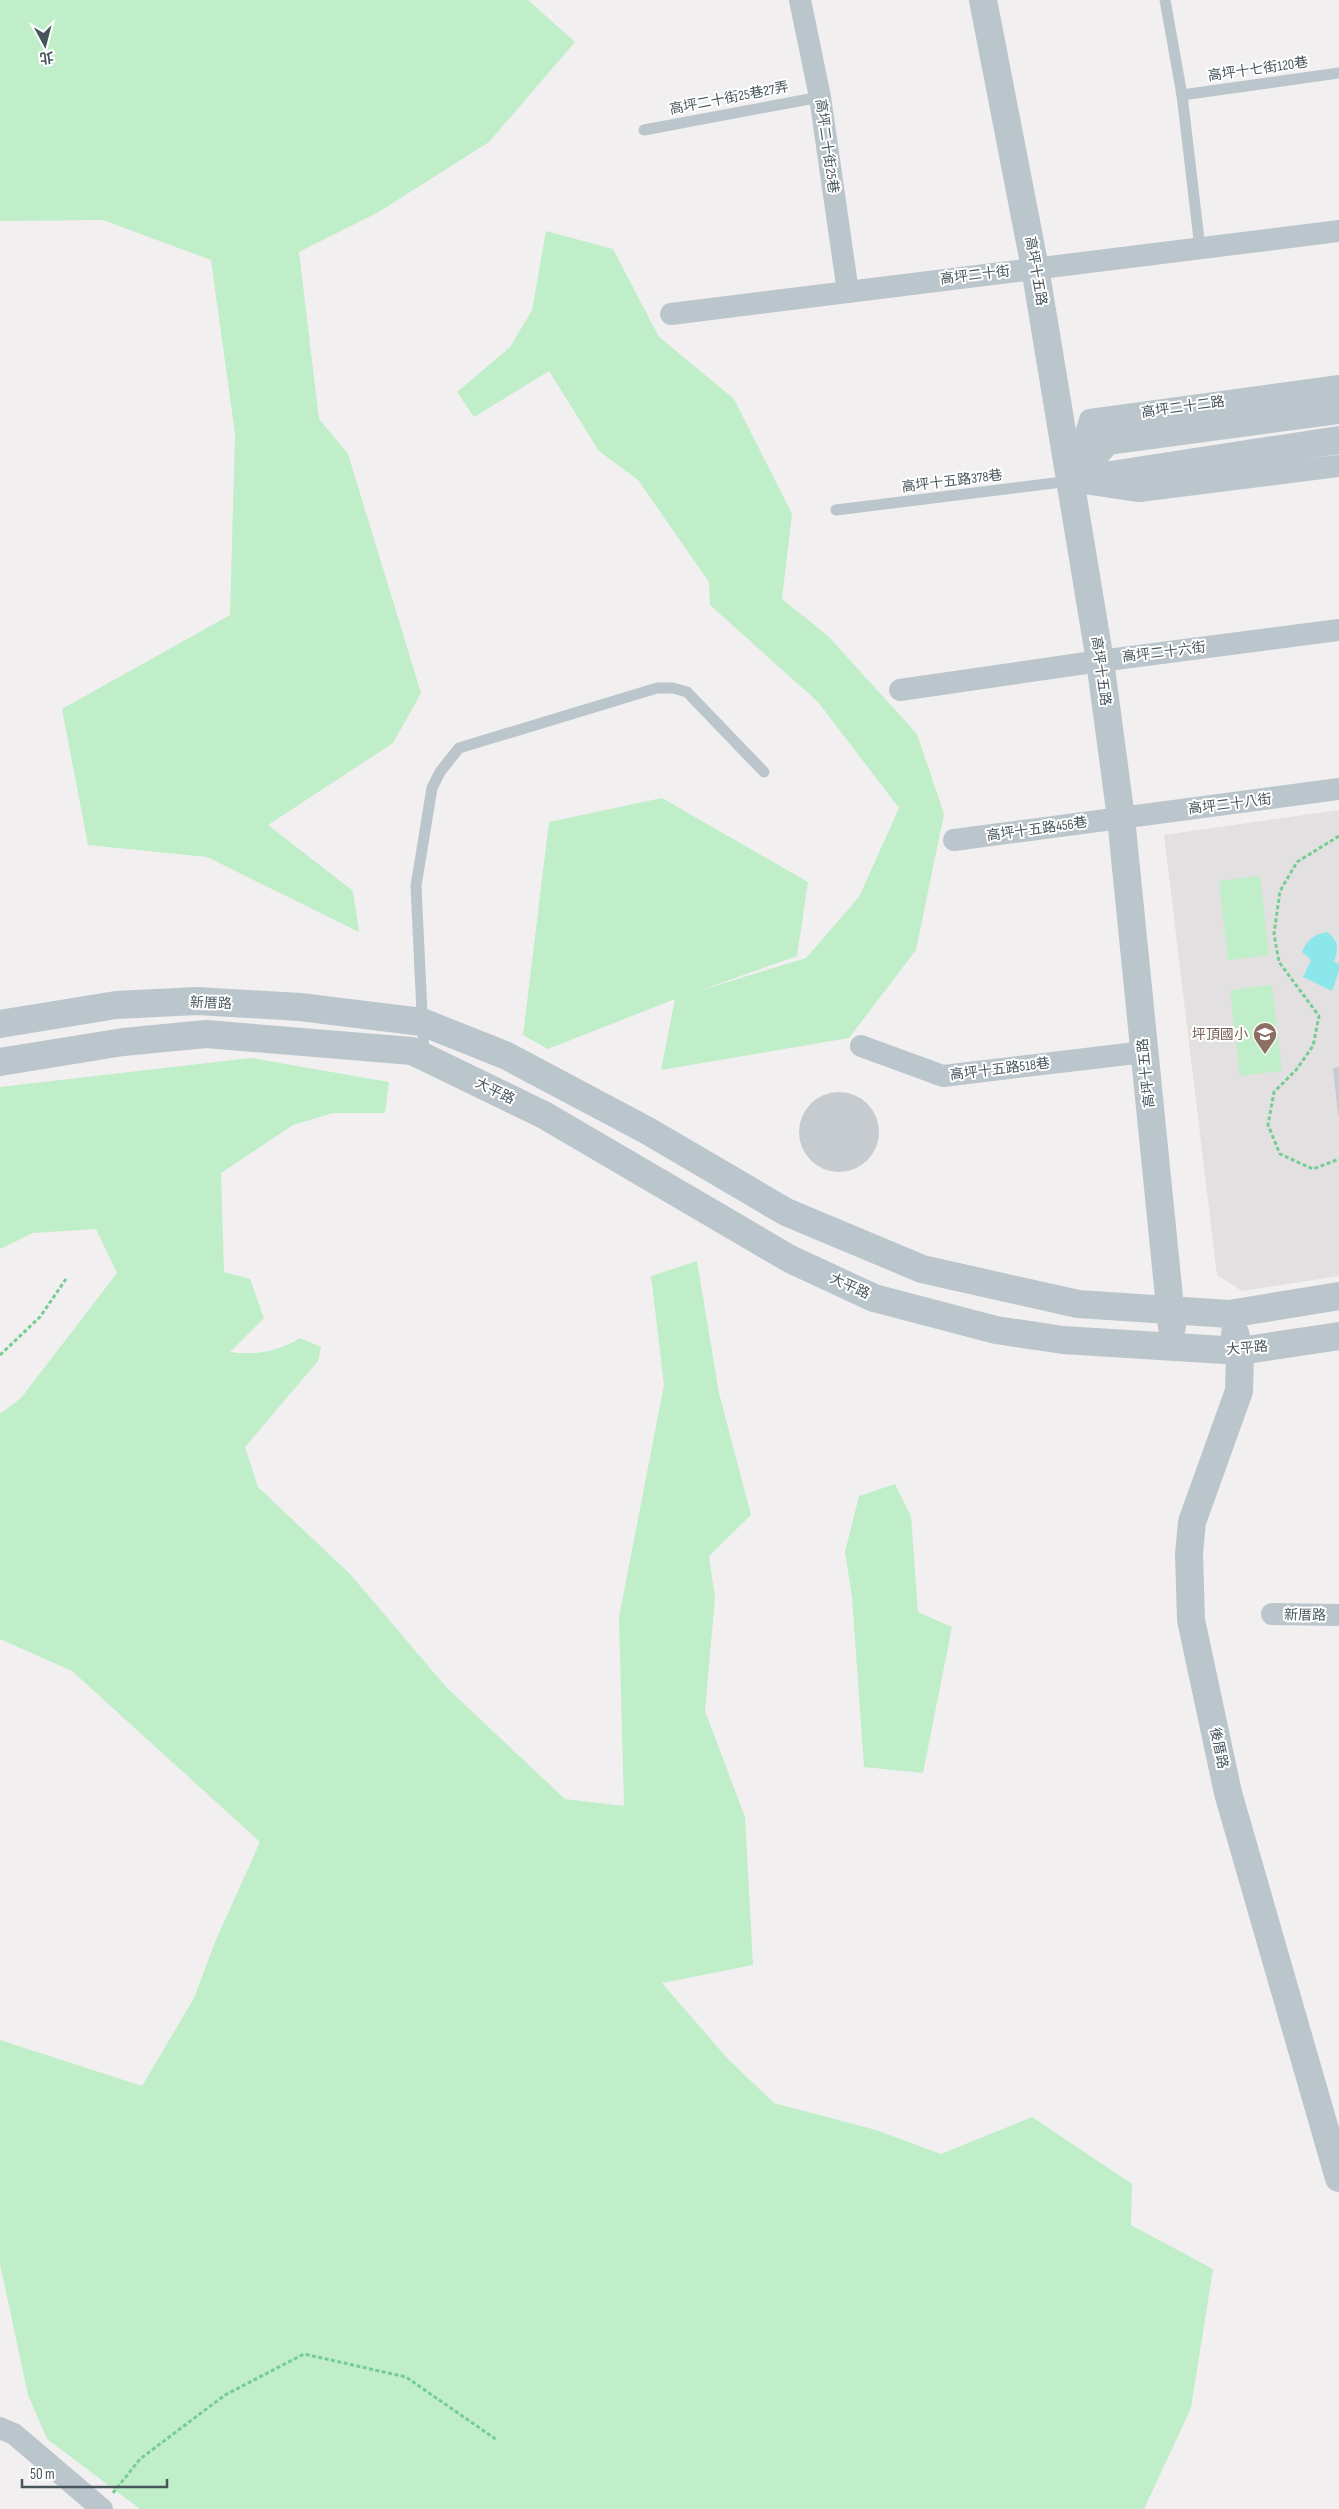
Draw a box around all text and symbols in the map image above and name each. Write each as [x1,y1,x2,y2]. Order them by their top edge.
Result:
north arrow [20,20,70,70]
text: 北 [39,48,55,67]
street label: 高坪十七街120巷 [1207,54,1309,84]
street label: 高坪二十街25巷27弄 [668,78,790,118]
street label: 高坪二十街25巷 [812,98,842,194]
street label: 高坪十五路 [1022,235,1050,307]
street label: 高坪二十街 [939,262,1011,288]
street label: 高坪二十二路 [1140,393,1226,421]
street label: 高坪十五路378巷 [901,466,1003,496]
street label: 高坪十五路 [1088,635,1114,707]
street label: 高坪二十六街 [1121,638,1207,666]
street label: 高坪二十八街 [1187,790,1273,818]
street label: 高坪十五路456巷 [985,814,1089,844]
street label: 新厝路 [190,994,232,1012]
school or university icon: 坪頂國小 [1252,1021,1278,1055]
place label: 坪頂國小 [1192,1026,1248,1043]
street label: 高坪十五路 [1134,1037,1158,1109]
street label: 高坪十五路518巷 [949,1054,1051,1084]
street label: 大平路 [472,1074,518,1108]
street label: 大平路 [827,1270,873,1302]
street label: 大平路 [1225,1338,1269,1358]
street label: 新厝路 [1284,1606,1326,1624]
street label: 後厝路 [1206,1726,1232,1770]
scale bar [22,2456,168,2488]
text: 50 m [30,2465,55,2484]

